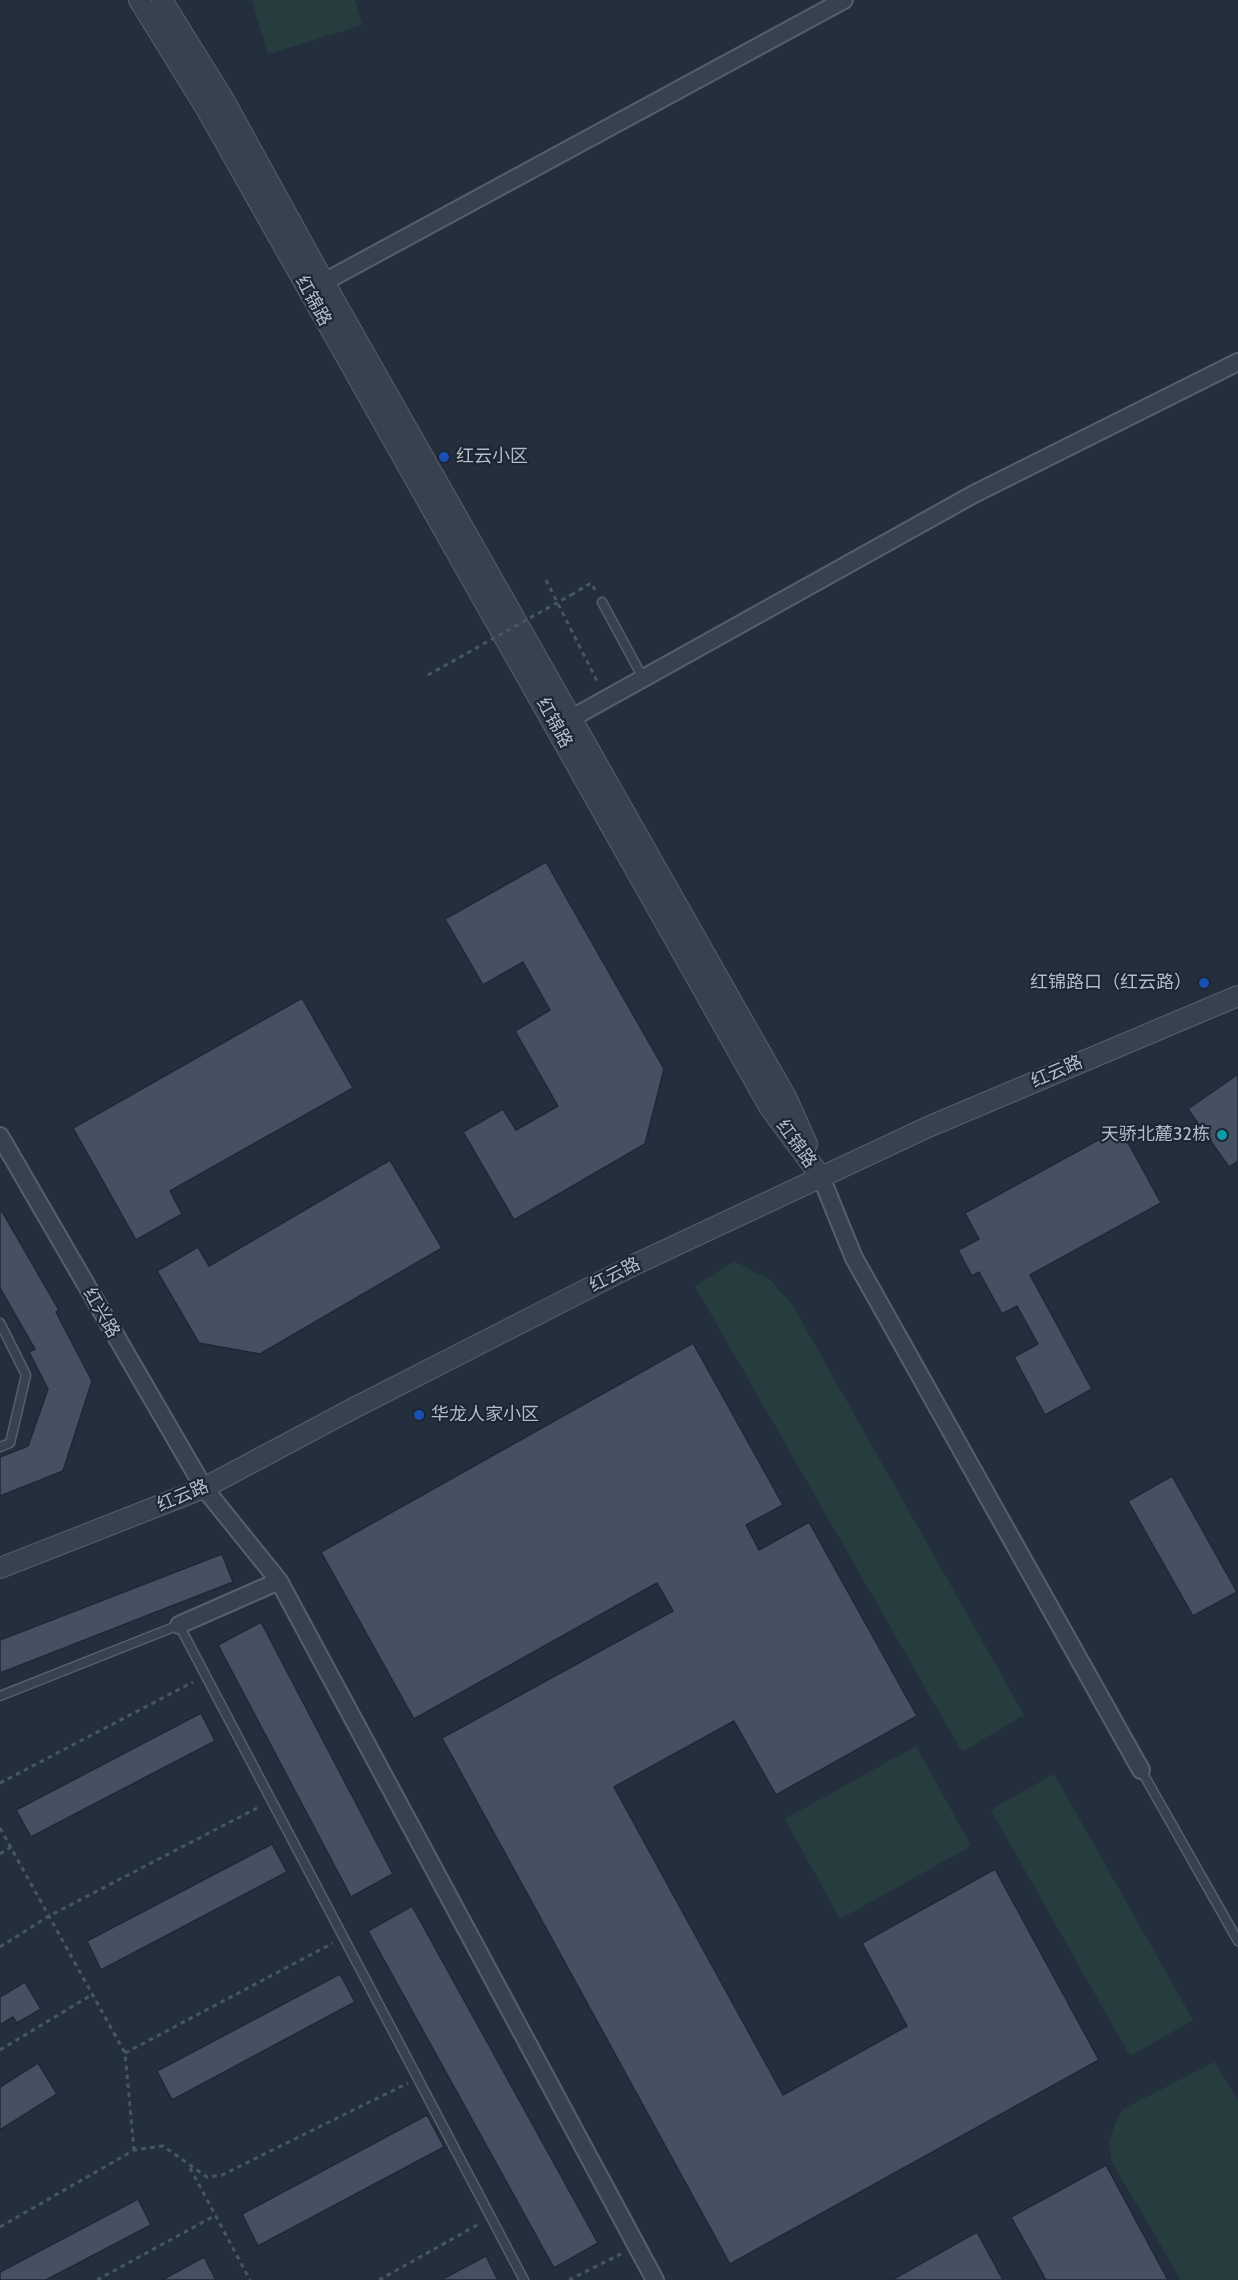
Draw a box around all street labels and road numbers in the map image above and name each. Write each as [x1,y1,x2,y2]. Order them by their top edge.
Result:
street label: 红锦路 [290,272,336,330]
street label: 红锦路 [531,694,577,752]
street label: 红云路 [1028,1052,1086,1092]
street label: 红锦路 [771,1116,821,1172]
street label: 红云路 [586,1253,644,1297]
street label: 红兴路 [78,1284,124,1342]
street label: 红云路 [154,1476,212,1516]

